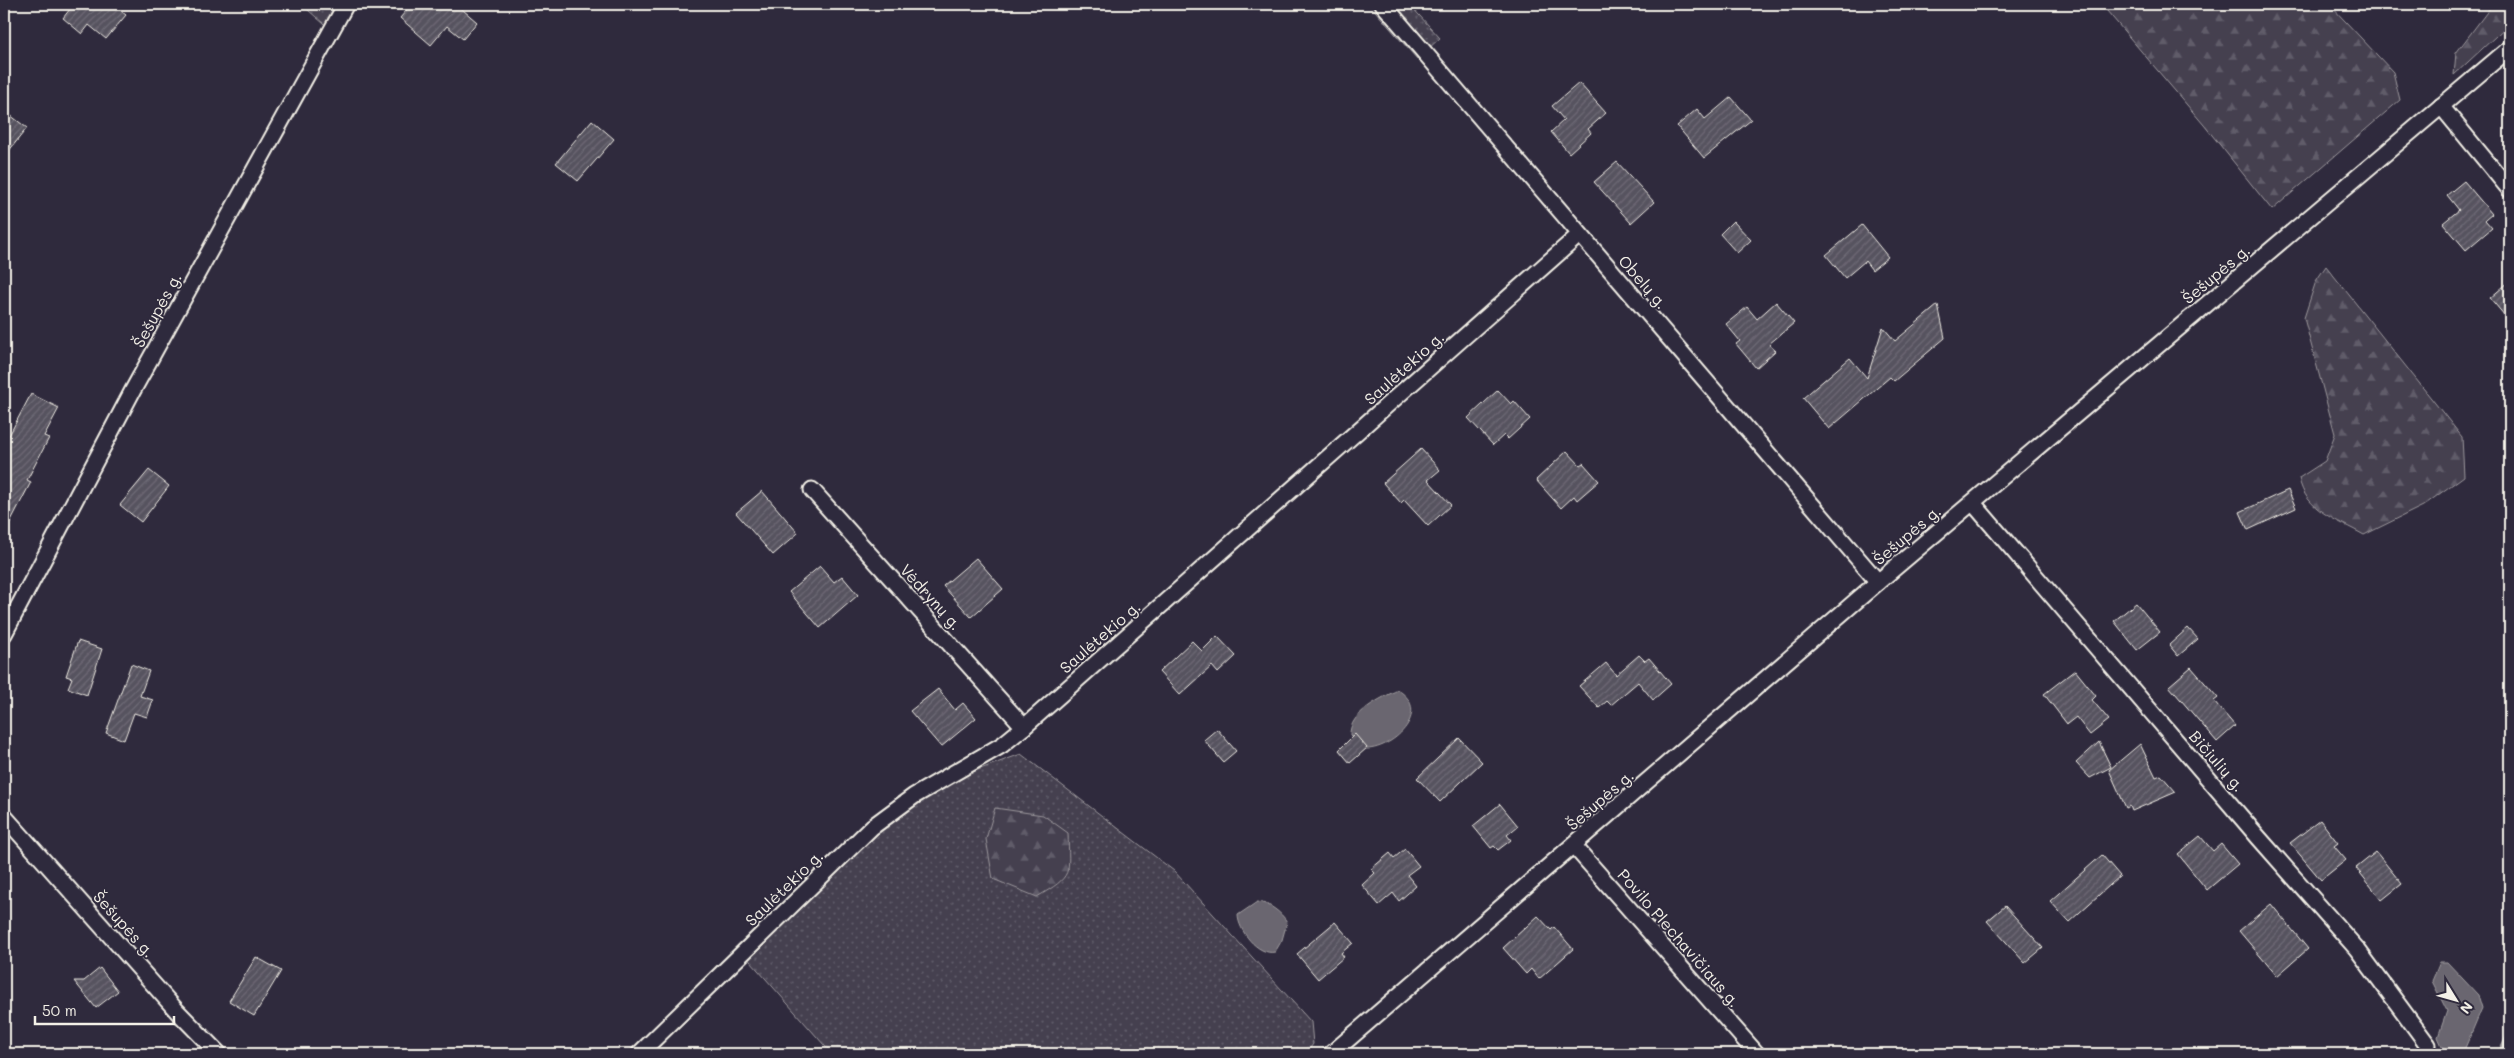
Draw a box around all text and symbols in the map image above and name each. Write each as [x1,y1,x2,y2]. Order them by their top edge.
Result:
street label: Šešupės g. [2177,239,2254,308]
street label: Obelų g. [1614,250,1673,313]
street label: Šešupės g. [127,269,186,351]
street label: Saulėtekio g. [1359,326,1448,409]
street label: Šešupės g. [1868,500,1945,569]
street label: Vėdrynų g. [896,559,967,634]
street label: Saulėtekio g. [1055,596,1145,678]
street label: Bičiulių g. [2185,726,2250,796]
street label: Šešupės g. [1562,765,1638,835]
street label: Saulėtekio g. [740,845,827,930]
street label: Povilo Plechavičiaus g. [1614,864,1745,1011]
street label: Šešupės g. [89,886,160,961]
north arrow [2432,976,2482,1026]
scale bar [35,993,174,1025]
text: N [2456,998,2478,1018]
text: 50 m [42,1000,77,1020]

